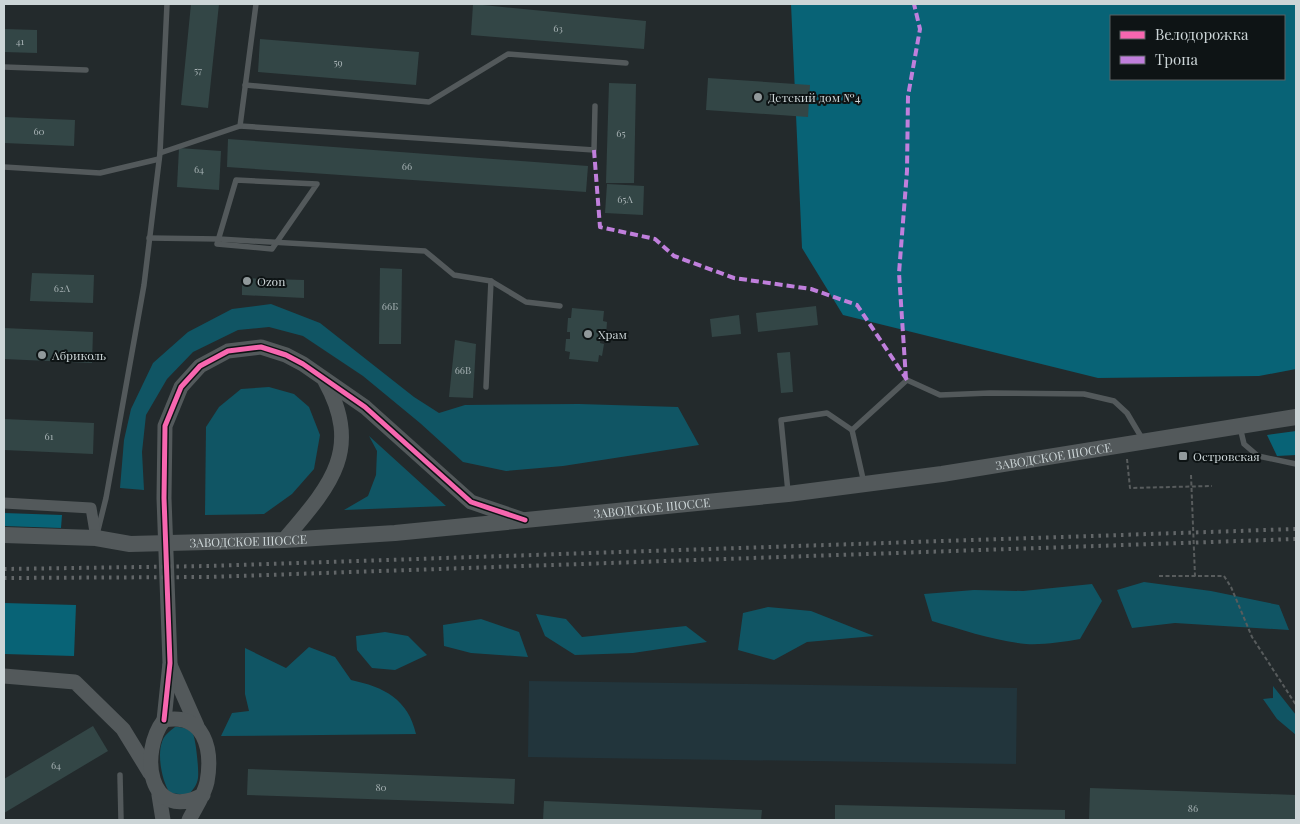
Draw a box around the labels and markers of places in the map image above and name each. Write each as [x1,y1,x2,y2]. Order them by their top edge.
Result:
place label: Детский дом №4 [768,89,861,105]
marker: Детский дом №4 [752,91,764,103]
place label: Ozon [257,273,285,289]
marker: Ozon [241,275,253,287]
place label: Храм [598,326,627,342]
marker: Храм [582,328,594,340]
place label: Абриколь [51,347,106,363]
marker: Абриколь [36,349,48,361]
place label: Островская [1193,448,1260,464]
marker: Островская [1177,450,1189,462]

